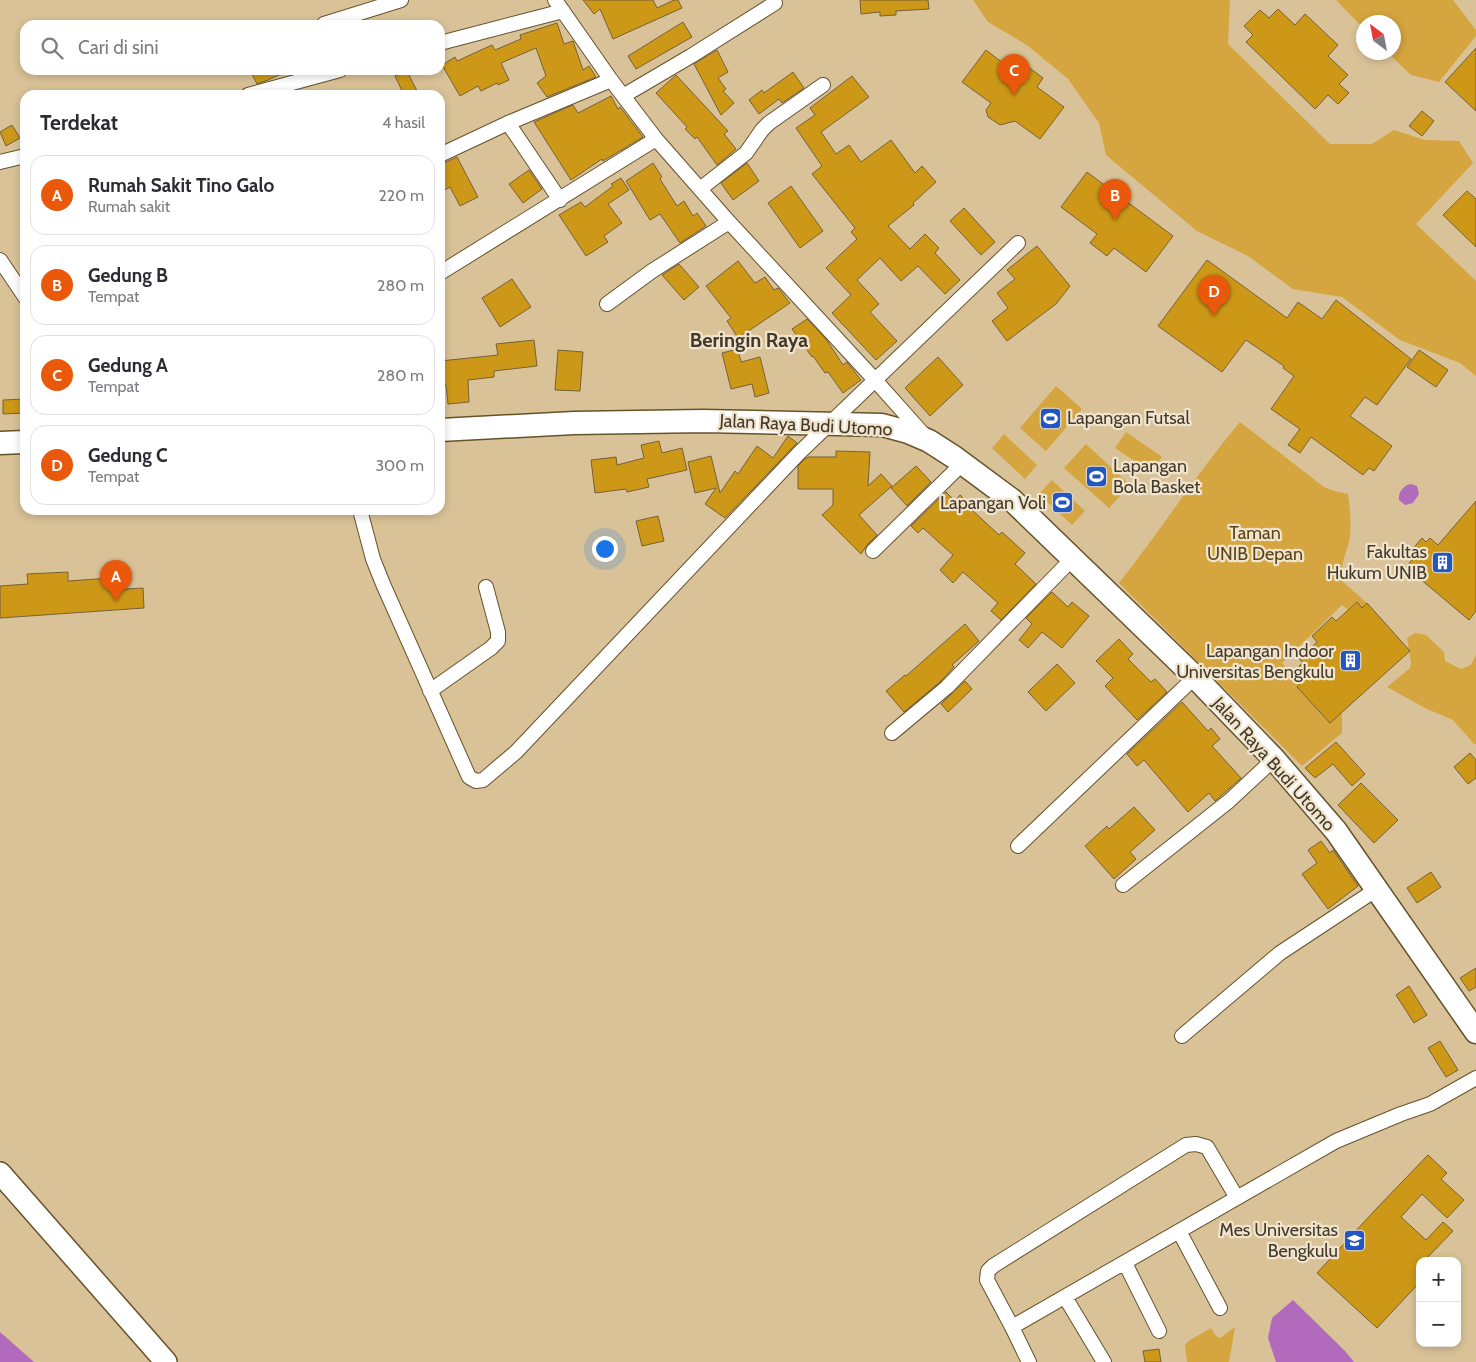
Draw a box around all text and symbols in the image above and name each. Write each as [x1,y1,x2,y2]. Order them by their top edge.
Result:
north arrow [1356,15,1401,60]
search box [20,20,445,75]
icon: search [38,34,66,62]
text: Cari di sini [78,36,159,59]
pin: C [998,54,1030,95]
text: Terdekat [40,110,118,135]
text: 4 hasil [382,113,425,132]
text: Rumah Sakit Tino Galo [88,174,274,197]
pin: B [1099,179,1131,220]
text: A [52,186,62,205]
text: 220 m [378,186,424,205]
text: Rumah sakit [88,197,170,216]
text: Gedung B [88,264,168,287]
pin: D [1198,275,1230,316]
text: B [52,276,62,295]
text: 280 m [377,276,424,295]
text: Tempat [88,287,139,306]
district label: Beringin Raya [690,328,808,352]
text: Gedung A [88,354,168,377]
text: C [52,366,62,385]
text: 280 m [377,366,424,385]
text: Tempat [88,377,139,396]
sports icon: Lapangan Futsal [1039,406,1063,430]
place label: Lapangan Futsal [1067,407,1190,429]
street label: Jalan Raya Budi Utomo [718,409,893,441]
text: Gedung C [88,444,168,467]
place label: Lapangan Bola Basket [1113,455,1200,498]
text: D [51,456,63,475]
text: 300 m [375,456,424,475]
sports icon: Lapangan Bola Basket [1085,464,1109,488]
text: Tempat [88,467,139,486]
sports icon: Lapangan Voli [1050,491,1074,515]
place label: Lapangan Voli [940,492,1046,514]
park label: Taman UNIB Depan [1207,522,1303,565]
your location [592,536,618,562]
place label: Fakultas Hukum UNIB [1327,541,1427,584]
building icon: Fakultas Hukum UNIB [1431,550,1455,574]
pin: A [100,560,132,601]
place label: Lapangan Indoor Universitas Bengkulu [1176,640,1334,683]
building icon: Lapangan Indoor Universitas Bengkulu [1338,649,1362,673]
street label: Jalan Raya Budi Utomo [1207,692,1340,836]
place label: Mes Universitas Bengkulu [1219,1219,1338,1262]
school or university icon: Mes Universitas Bengkulu [1342,1228,1366,1252]
map controls [1416,1257,1461,1347]
button: + [1416,1257,1461,1302]
button: − [1416,1302,1461,1347]

